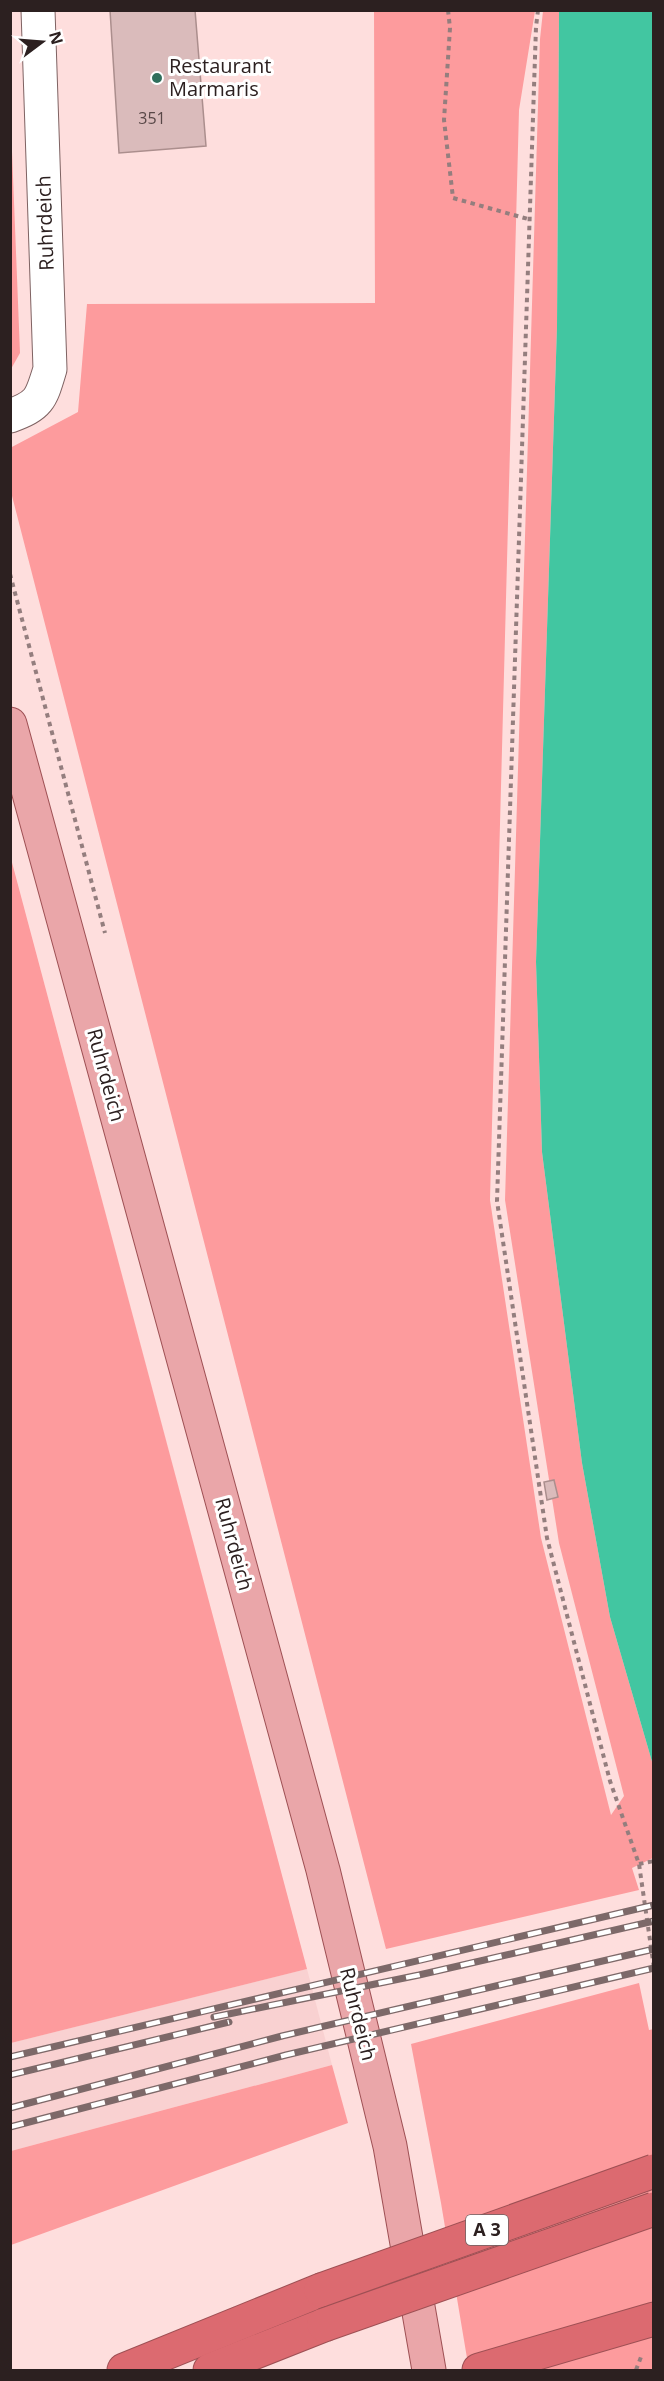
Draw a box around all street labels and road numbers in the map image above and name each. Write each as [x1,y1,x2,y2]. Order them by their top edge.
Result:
street label: Ruhrdeich [29,175,60,271]
street label: Ruhrdeich [81,1025,132,1124]
street label: Ruhrdeich [209,1494,260,1593]
street label: Ruhrdeich [334,1964,383,2063]
road number: A 3 [466,2215,508,2245]

